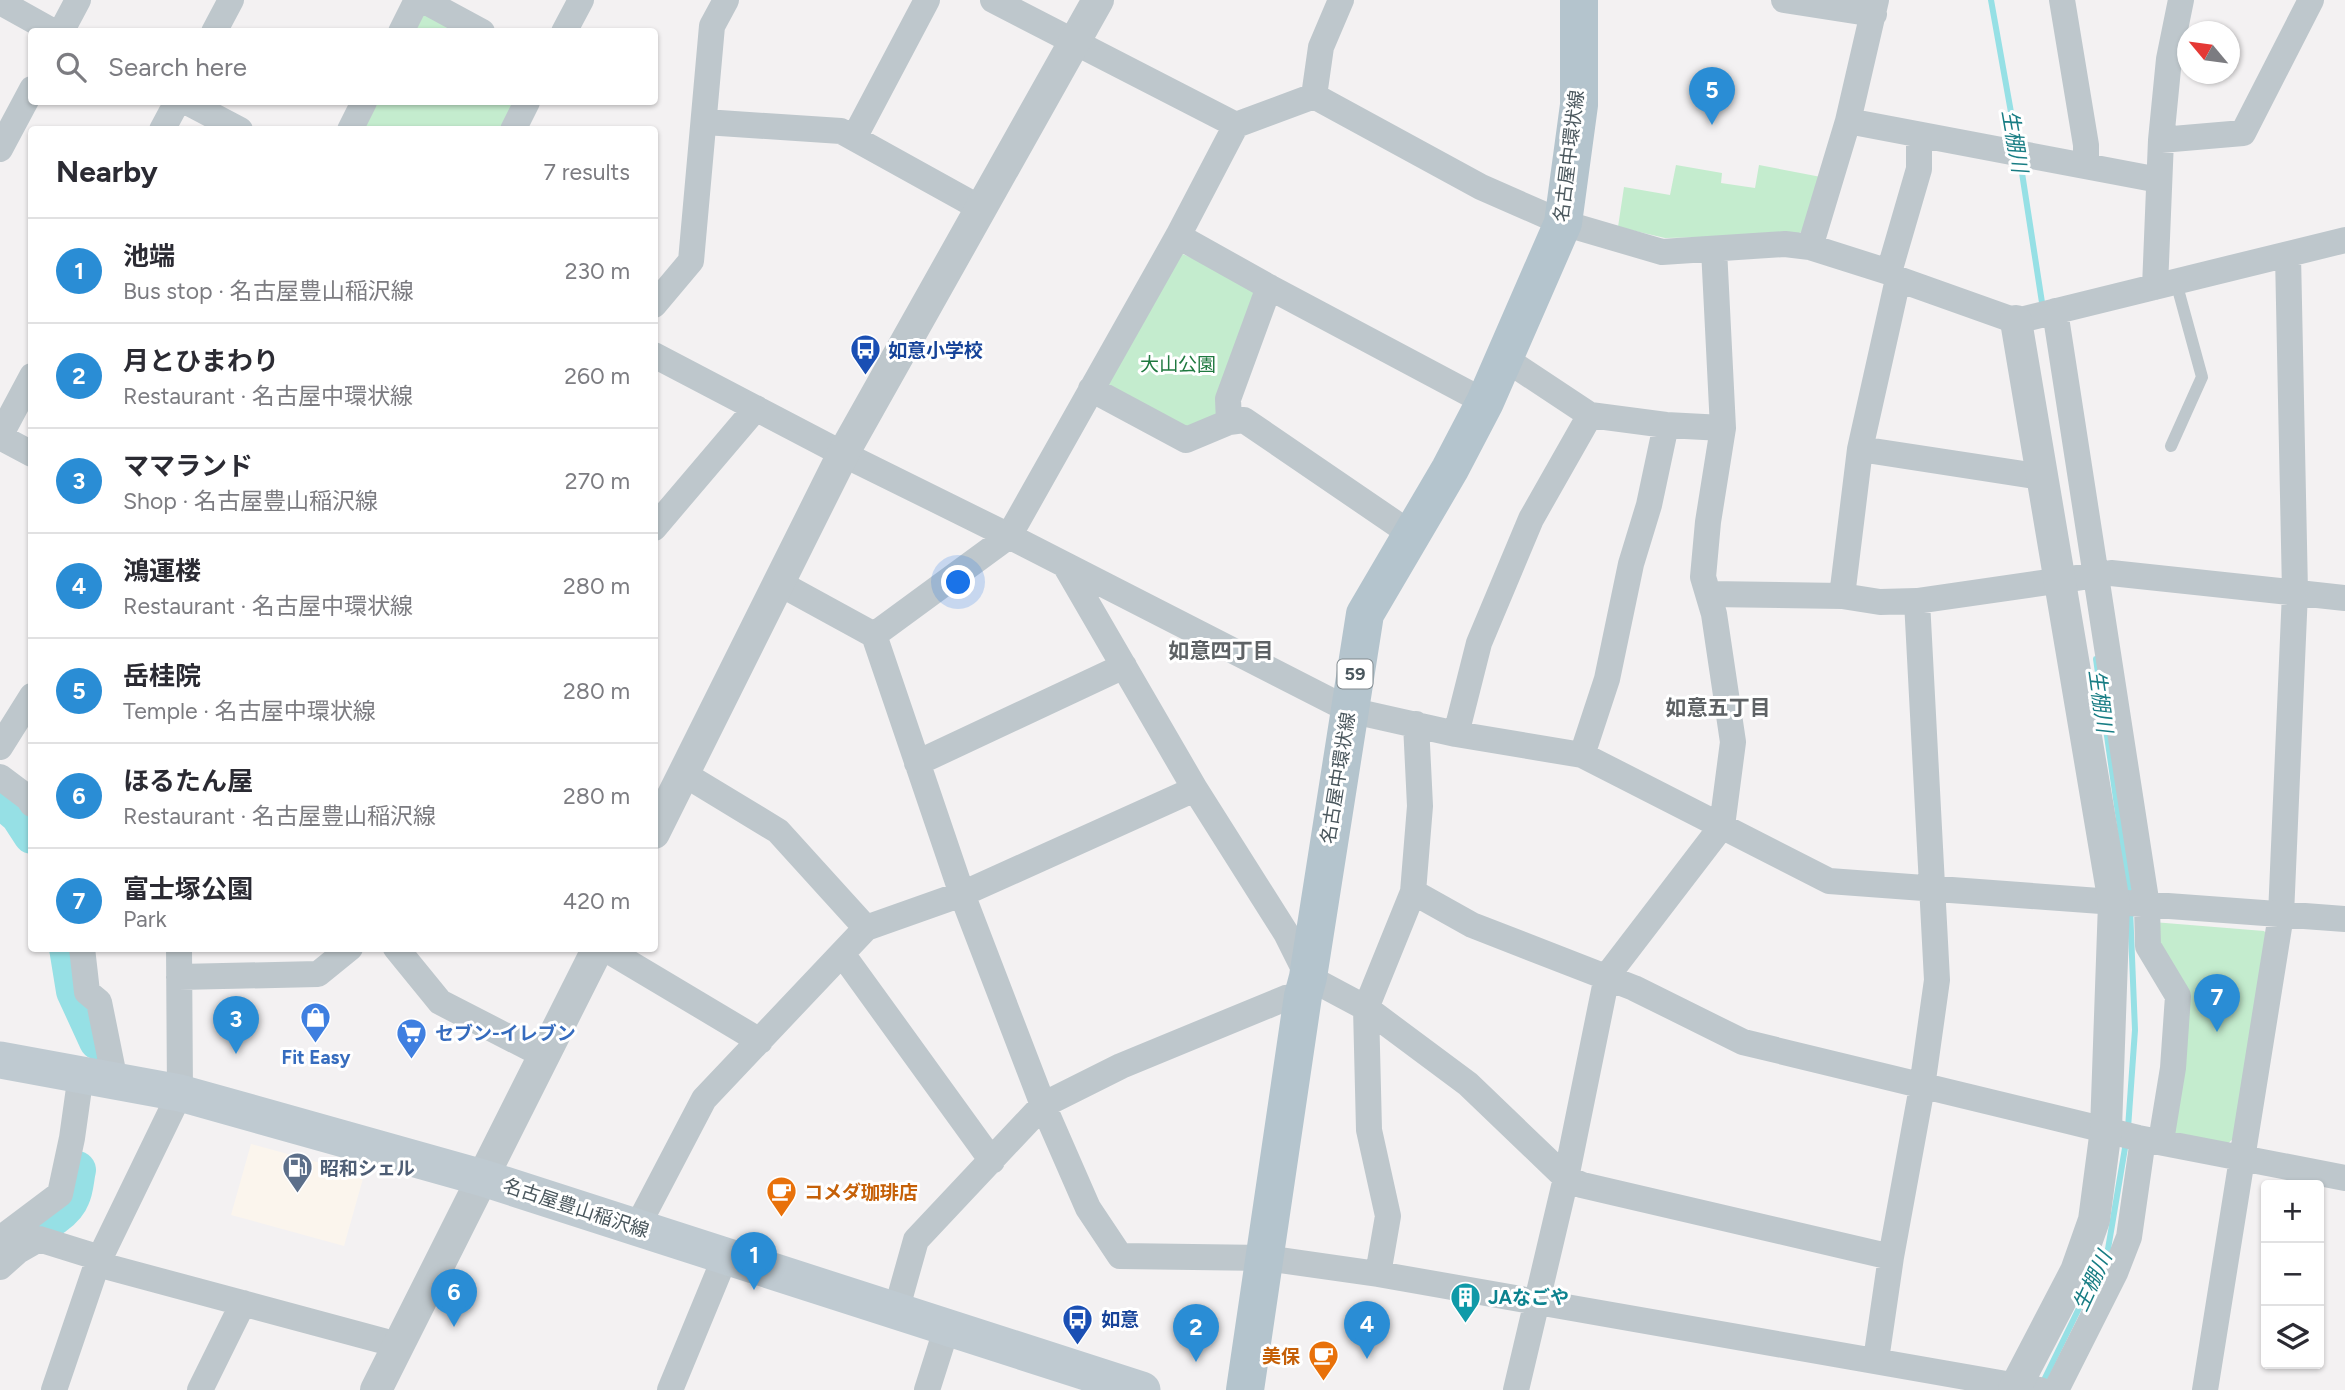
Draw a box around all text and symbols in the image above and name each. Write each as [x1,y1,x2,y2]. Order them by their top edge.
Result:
north arrow [2177,21,2240,84]
search box [28,28,658,105]
icon: search [52,48,90,86]
text: Search here [108,51,247,83]
pin: 5 [1689,67,1735,125]
street label: 名古屋中環状線 [1549,89,1589,223]
water label: 生棚川 [1997,108,2033,176]
text: Nearby [56,153,158,190]
text: 7 results [544,158,630,186]
text: 池端 [123,240,175,272]
text: 1 [74,257,84,285]
text: 230 m [565,257,630,285]
text: Bus stop · 名古屋豊山稲沢線 [123,277,414,305]
bus stop icon: 如意小学校 [848,333,882,377]
place label: 如意小学校 [888,339,983,362]
text: 月とひまわり [123,345,279,377]
park label: 大山公園 [1140,353,1216,376]
text: 2 [72,362,86,390]
text: 260 m [564,362,630,390]
text: Restaurant · 名古屋中環状線 [123,382,413,410]
text: ママランド [123,450,253,482]
text: 3 [73,467,85,495]
text: 270 m [565,467,630,495]
text: Shop · 名古屋豊山稲沢線 [123,487,378,515]
text: 鴻運楼 [123,555,201,587]
your location [941,565,975,599]
text: 4 [72,572,86,600]
text: 280 m [563,572,630,600]
text: Restaurant · 名古屋中環状線 [123,592,413,620]
district label: 如意四丁目 [1169,638,1274,663]
text: 岳桂院 [123,660,201,692]
road number: 59 [1338,660,1372,688]
water label: 生棚川 [2084,668,2118,736]
text: 5 [72,677,86,705]
text: 280 m [563,677,630,705]
district label: 如意五丁目 [1666,695,1771,720]
text: Temple · 名古屋中環状線 [123,697,376,725]
street label: 名古屋中環状線 [1316,711,1360,845]
text: ほるたん屋 [123,765,253,797]
text: 6 [72,782,86,810]
text: 280 m [563,782,630,810]
text: Restaurant · 名古屋豊山稲沢線 [123,802,436,830]
text: 富士塚公園 [123,873,253,905]
text: 7 [73,887,85,915]
text: 420 m [563,887,630,915]
text: Park [123,905,167,933]
pin: 7 [2194,974,2240,1032]
pin: 3 [213,996,259,1054]
shop icon: Fit Easy [299,1001,333,1045]
supermarket icon: セブン-イレブン [395,1016,429,1060]
place label: セブン-イレブン [435,1022,576,1045]
place label: Fit Easy [282,1046,350,1069]
fuel station icon: 昭和シェル [280,1151,314,1195]
place label: 昭和シェル [320,1157,415,1180]
street label: 名古屋豊山稲沢線 [500,1174,652,1242]
cafe icon: コメダ珈琲店 [764,1175,798,1219]
map controls [2261,1180,2324,1369]
button: + [2261,1180,2324,1243]
place label: コメダ珈琲店 [804,1181,918,1204]
pin: 1 [731,1232,777,1290]
button: − [2261,1243,2324,1306]
water label: 生棚川 [2067,1245,2117,1315]
pin: 6 [431,1269,477,1327]
building icon: JAなごや [1448,1280,1482,1324]
place label: JAなごや [1488,1286,1569,1309]
pin: 4 [1344,1301,1390,1359]
bus stop icon: 如意 [1061,1302,1095,1346]
pin: 2 [1173,1304,1219,1362]
button: layers [2261,1306,2324,1369]
place label: 如意 [1101,1308,1139,1331]
cafe icon: 美保 [1306,1339,1340,1383]
place label: 美保 [1262,1345,1300,1368]

